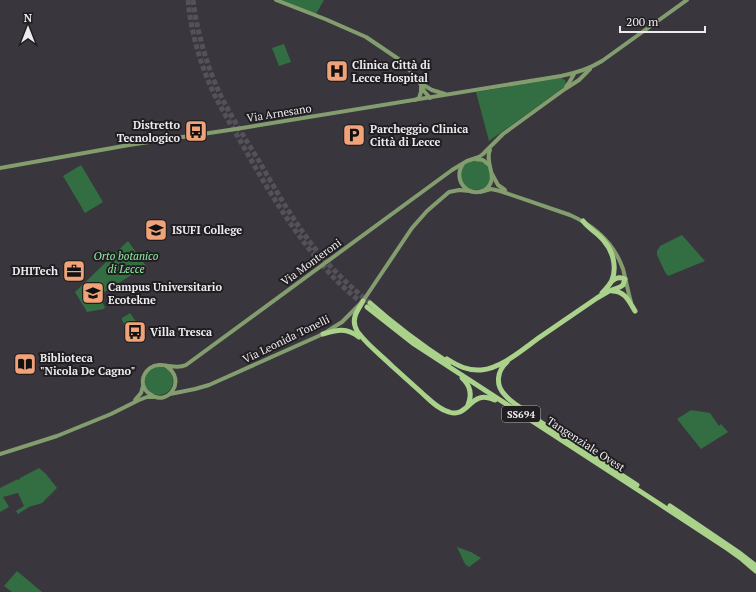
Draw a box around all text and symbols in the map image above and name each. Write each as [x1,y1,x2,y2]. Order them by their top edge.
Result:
north arrow [8,8,48,48]
scale bar [620,8,705,34]
text: N [24,11,33,25]
text: 200 m [626,14,659,29]
hospital icon: Clinica Città di Lecce Hospital [324,58,350,84]
place label: Clinica Città di Lecce Hospital [352,58,431,85]
street label: Via Arnesano [246,101,312,125]
place label: Distretto Tecnologico [117,118,180,145]
bus stop icon: Distretto Tecnologico [183,118,209,144]
parking icon: Parcheggio Clinica Città di Lecce [341,122,367,148]
place label: Parcheggio Clinica Città di Lecce [370,122,468,149]
school or university icon: ISUFI College [143,217,169,243]
place label: ISUFI College [172,223,242,237]
street label: Via Monteroni [278,235,344,289]
park label: Orto botanico di Lecce [94,249,159,276]
office icon: DHITech [61,258,87,284]
place label: DHITech [12,264,58,278]
school or university icon: Campus Universitario Ecotekne [80,280,106,306]
place label: Campus Universitario Ecotekne [108,280,222,307]
street label: Via Leonida Tonelli [240,312,332,366]
bus stop icon: Villa Tresca [122,319,148,345]
place label: Villa Tresca [150,325,212,339]
library icon: Biblioteca "Nicola De Cagno" [12,351,38,377]
place label: Biblioteca "Nicola De Cagno" [40,351,135,378]
road number: SS694 [502,406,540,422]
street label: Tangenziale Ovest [544,414,628,474]

